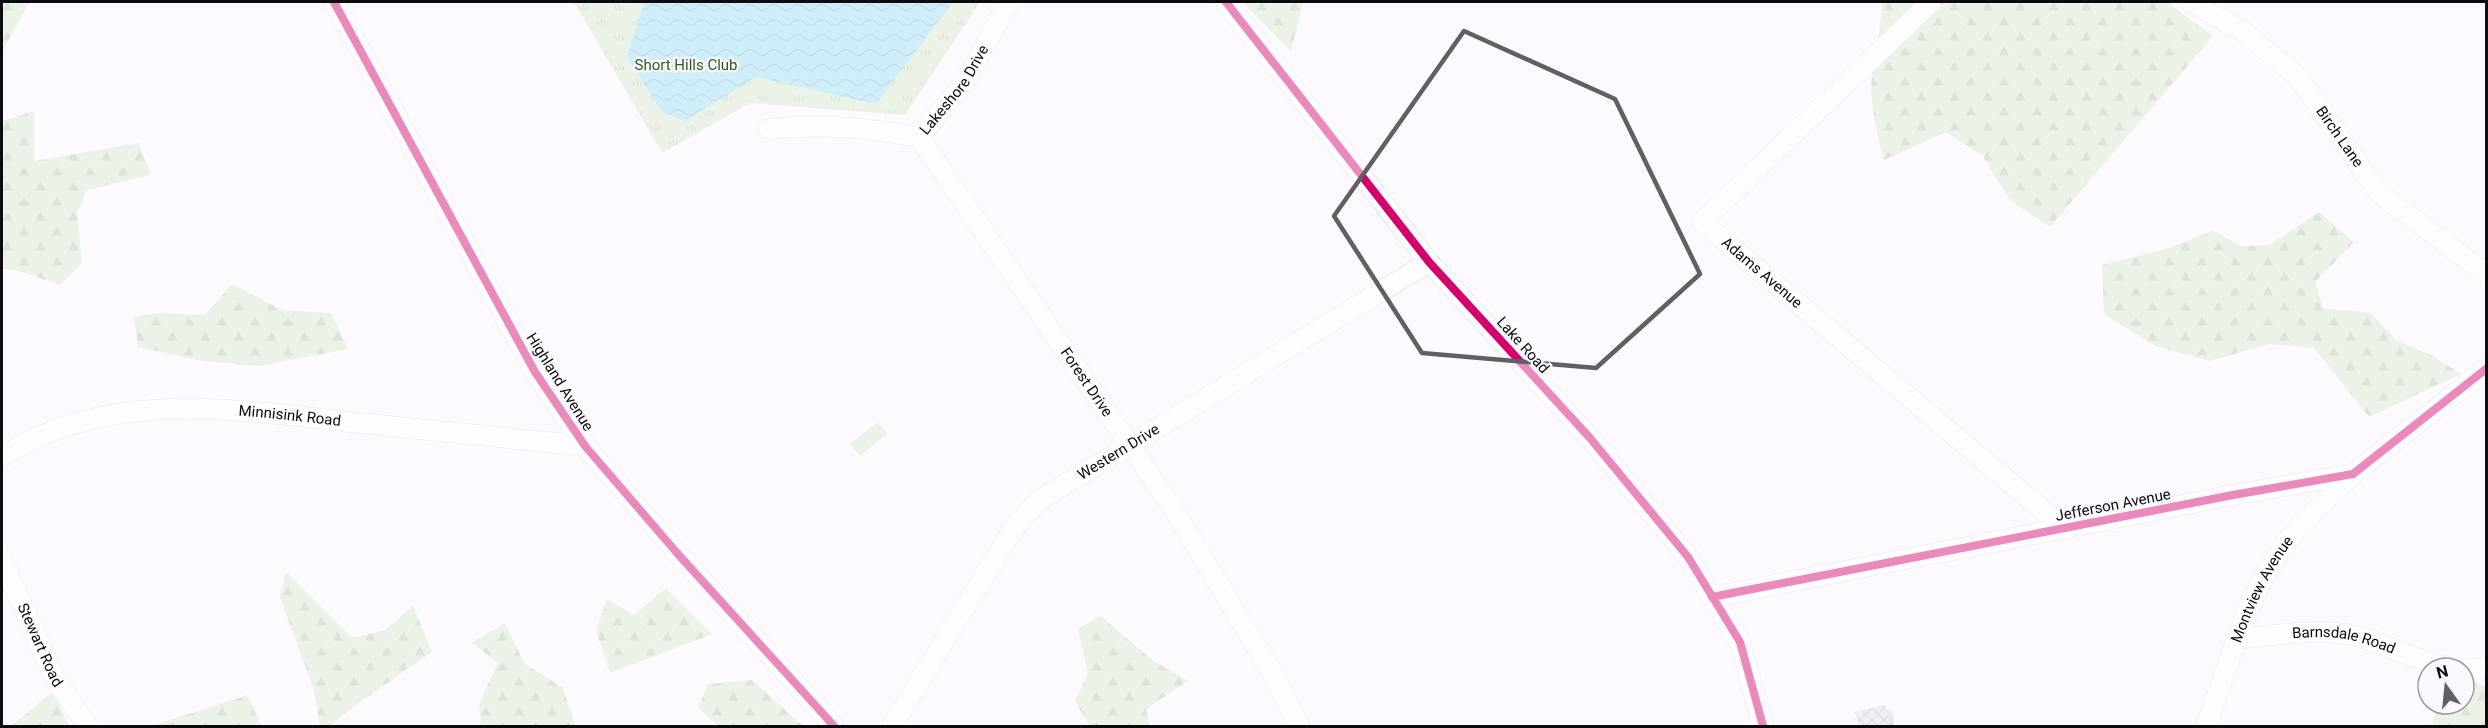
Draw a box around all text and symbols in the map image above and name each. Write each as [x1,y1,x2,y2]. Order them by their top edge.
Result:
street label: Lakeshore Drive [916,42,992,138]
park label: Short Hills Club [634,56,738,74]
street label: Birch Lane [2312,103,2367,171]
street label: Adams Avenue [1718,233,1806,312]
street label: Lake Road [1493,313,1553,377]
street label: Highland Avenue [523,330,597,434]
street label: Forest Drive [1057,344,1117,420]
street label: Minnisink Road [238,402,342,430]
street label: Western Drive [1074,420,1163,484]
street label: Jefferson Avenue [2054,485,2172,525]
street label: Montview Avenue [2227,532,2297,645]
street label: Stewart Road [14,600,67,691]
street label: Barnsdale Road [2291,623,2398,658]
north arrow [2416,656,2476,716]
text: N [2434,661,2450,683]

